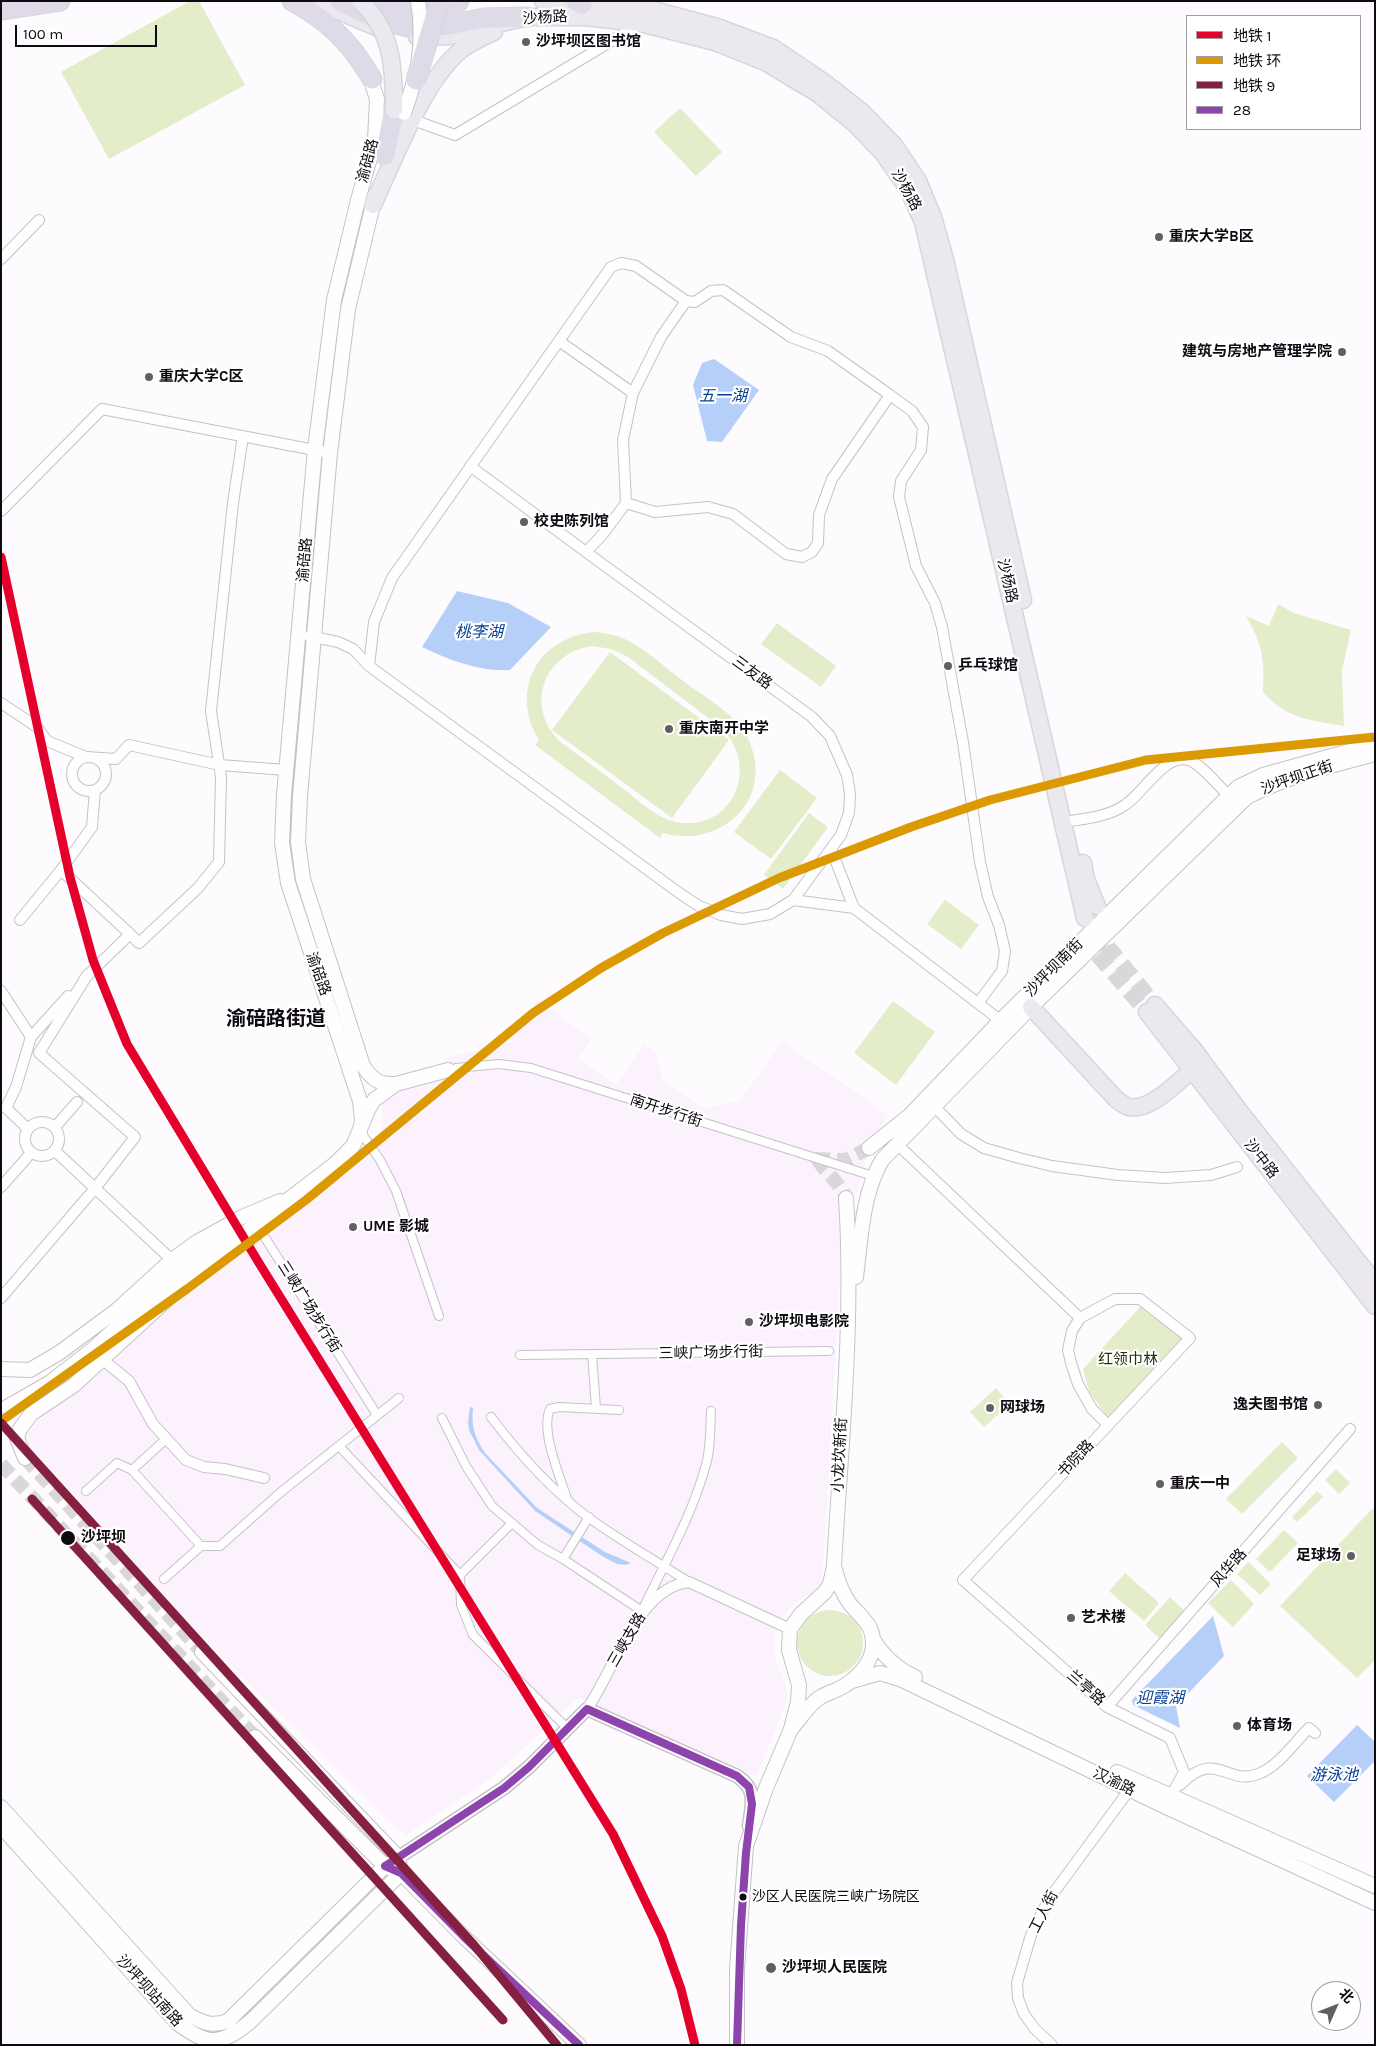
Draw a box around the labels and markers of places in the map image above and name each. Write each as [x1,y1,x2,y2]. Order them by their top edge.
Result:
place label: 沙坪坝区图书馆 [536,33,641,51]
marker: 沙坪坝区图书馆 [520,36,532,48]
place label: 重庆大学B区 [1169,228,1254,246]
marker: 重庆大学B区 [1153,231,1165,243]
place label: 建筑与房地产管理学院 [1182,343,1332,361]
marker: 建筑与房地产管理学院 [1336,346,1348,358]
place label: 重庆大学C区 [159,368,244,386]
marker: 重庆大学C区 [143,371,155,383]
place label: 校史陈列馆 [534,513,609,531]
marker: 校史陈列馆 [518,516,530,528]
place label: 乒乓球馆 [958,657,1018,675]
marker: 乒乓球馆 [942,660,954,672]
place label: 重庆南开中学 [679,720,769,738]
marker: 重庆南开中学 [663,723,675,735]
place label: UME 影城 [363,1218,429,1236]
marker: UME 影城 [347,1221,359,1233]
place label: 沙坪坝电影院 [759,1313,849,1331]
marker: 沙坪坝电影院 [743,1316,755,1328]
place label: 逸夫图书馆 [1233,1396,1308,1414]
place label: 网球场 [1000,1399,1045,1417]
marker: 逸夫图书馆 [1312,1399,1324,1411]
marker: 网球场 [984,1402,996,1414]
place label: 重庆一中 [1170,1475,1230,1493]
marker: 重庆一中 [1154,1478,1166,1490]
marker: 沙坪坝 [59,1529,77,1547]
place label: 沙坪坝 [81,1529,126,1547]
place label: 足球场 [1296,1547,1341,1565]
marker: 足球场 [1345,1550,1357,1562]
place label: 艺术楼 [1081,1609,1126,1627]
marker: 艺术楼 [1065,1612,1077,1624]
place label: 体育场 [1247,1717,1292,1735]
marker: 体育场 [1231,1720,1243,1732]
place label: 沙区人民医院三峡广场院区 [752,1889,920,1905]
marker: 沙区人民医院三峡广场院区 [738,1892,748,1902]
place label: 沙坪坝人民医院 [782,1959,887,1977]
marker: 沙坪坝人民医院 [764,1961,778,1975]

